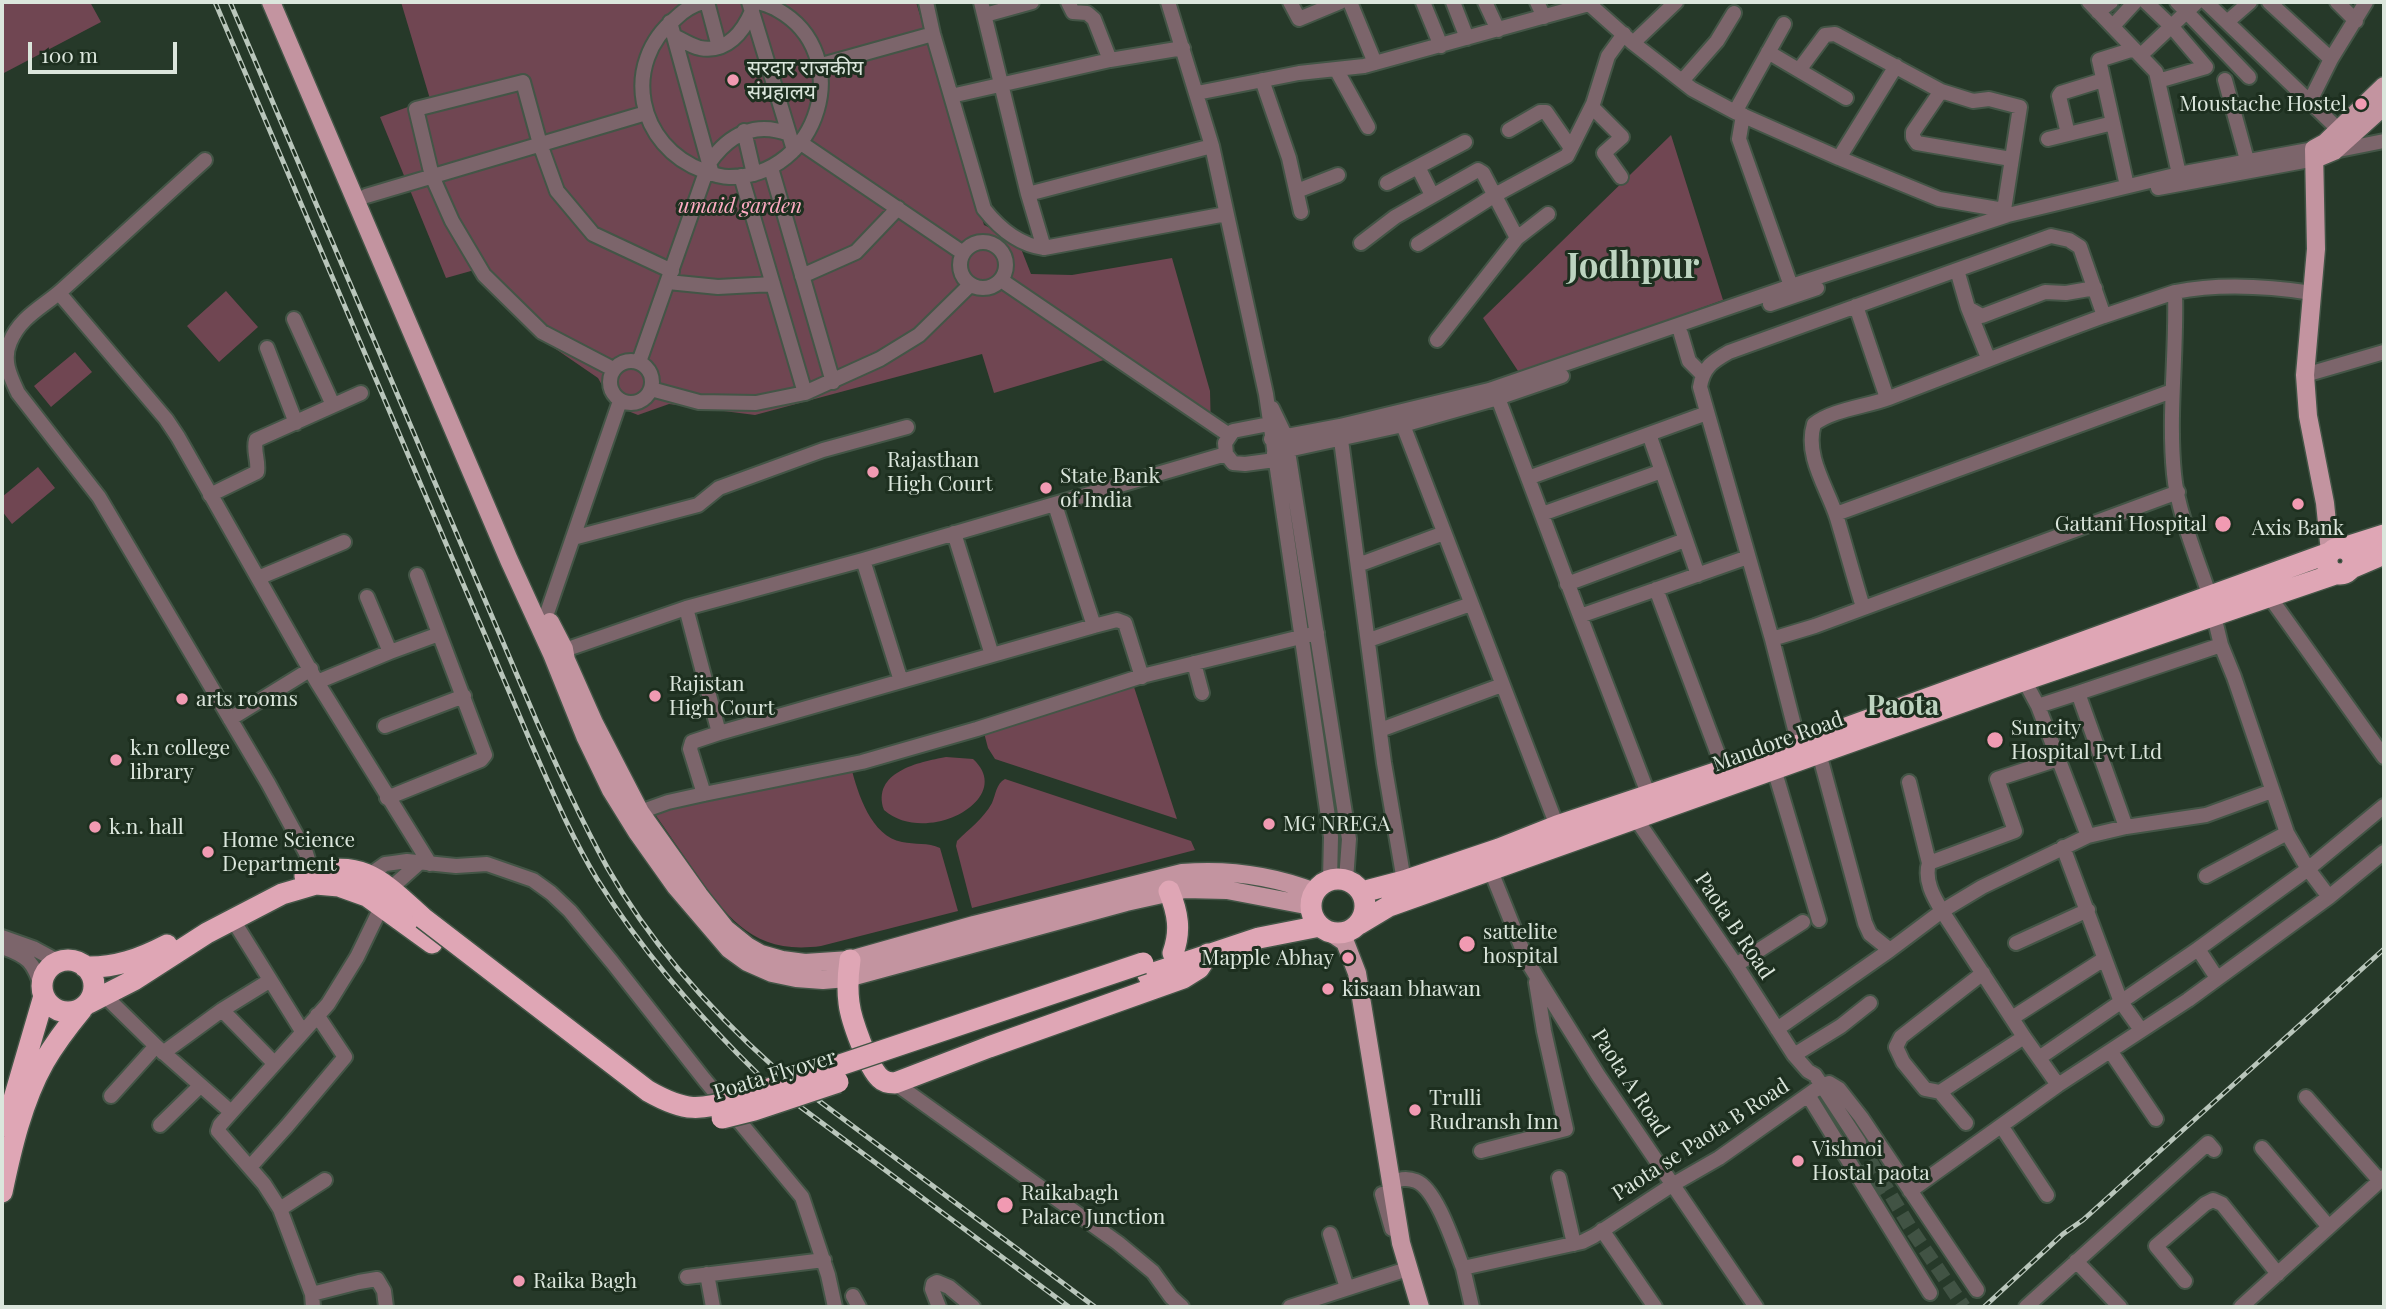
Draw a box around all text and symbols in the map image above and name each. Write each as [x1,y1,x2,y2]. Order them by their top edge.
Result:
scale bar [32,28,180,72]
text: 100 m [41,40,98,68]
place label: सरदार राजकीय संग्रहालय [747,55,864,105]
marker: सरदार राजकीय संग्रहालय [725,72,741,88]
place label: Moustache Hostel [2179,91,2347,117]
marker: Moustache Hostel [2353,96,2369,112]
park label: umaid garden [678,193,802,219]
district label: Jodhpur [1567,246,1699,288]
place label: Rajasthan High Court [887,447,993,497]
place label: State Bank of India [1060,463,1160,513]
marker: Rajasthan High Court [865,464,881,480]
marker: State Bank of India [1038,480,1054,496]
marker: Axis Bank [2290,496,2306,512]
place label: Gattani Hospital [2055,511,2207,537]
marker: Gattani Hospital [2213,514,2233,534]
place label: Axis Bank [2252,515,2344,541]
place label: Rajistan High Court [669,671,775,721]
place label: arts rooms [196,686,298,712]
marker: Rajistan High Court [647,688,663,704]
district label: Paota [1867,689,1939,723]
marker: arts rooms [174,691,190,707]
street label: Mandore Road [1709,707,1847,777]
place label: Suncity Hospital Pvt Ltd [2011,715,2162,765]
marker: Suncity Hospital Pvt Ltd [1985,730,2005,750]
place label: k.n college library [130,735,230,785]
marker: k.n college library [108,752,124,768]
place label: MG NREGA [1283,811,1390,837]
place label: k.n. hall [109,814,184,840]
marker: MG NREGA [1261,816,1277,832]
marker: k.n. hall [87,819,103,835]
place label: Home Science Department [222,827,355,877]
marker: Home Science Department [200,844,216,860]
street label: Paota B Road [1689,868,1779,984]
place label: sattelite hospital [1483,919,1558,969]
marker: sattelite hospital [1457,934,1477,954]
place label: Mapple Abhay [1201,945,1334,971]
marker: Mapple Abhay [1340,950,1356,966]
place label: kisaan bhawan [1342,976,1481,1002]
marker: kisaan bhawan [1320,981,1336,997]
street label: Paota A Road [1586,1024,1674,1142]
street label: Poata Flyover [711,1044,839,1106]
street label: Paota se Paota B Road [1608,1073,1794,1207]
place label: Trulli Rudransh Inn [1429,1085,1559,1135]
marker: Trulli Rudransh Inn [1407,1102,1423,1118]
place label: Vishnoi Hostal paota [1812,1136,1930,1186]
marker: Vishnoi Hostal paota [1790,1153,1806,1169]
place label: Raikabagh Palace Junction [1021,1180,1165,1230]
marker: Raikabagh Palace Junction [995,1195,1015,1215]
place label: Raika Bagh [533,1268,637,1294]
marker: Raika Bagh [511,1273,527,1289]

